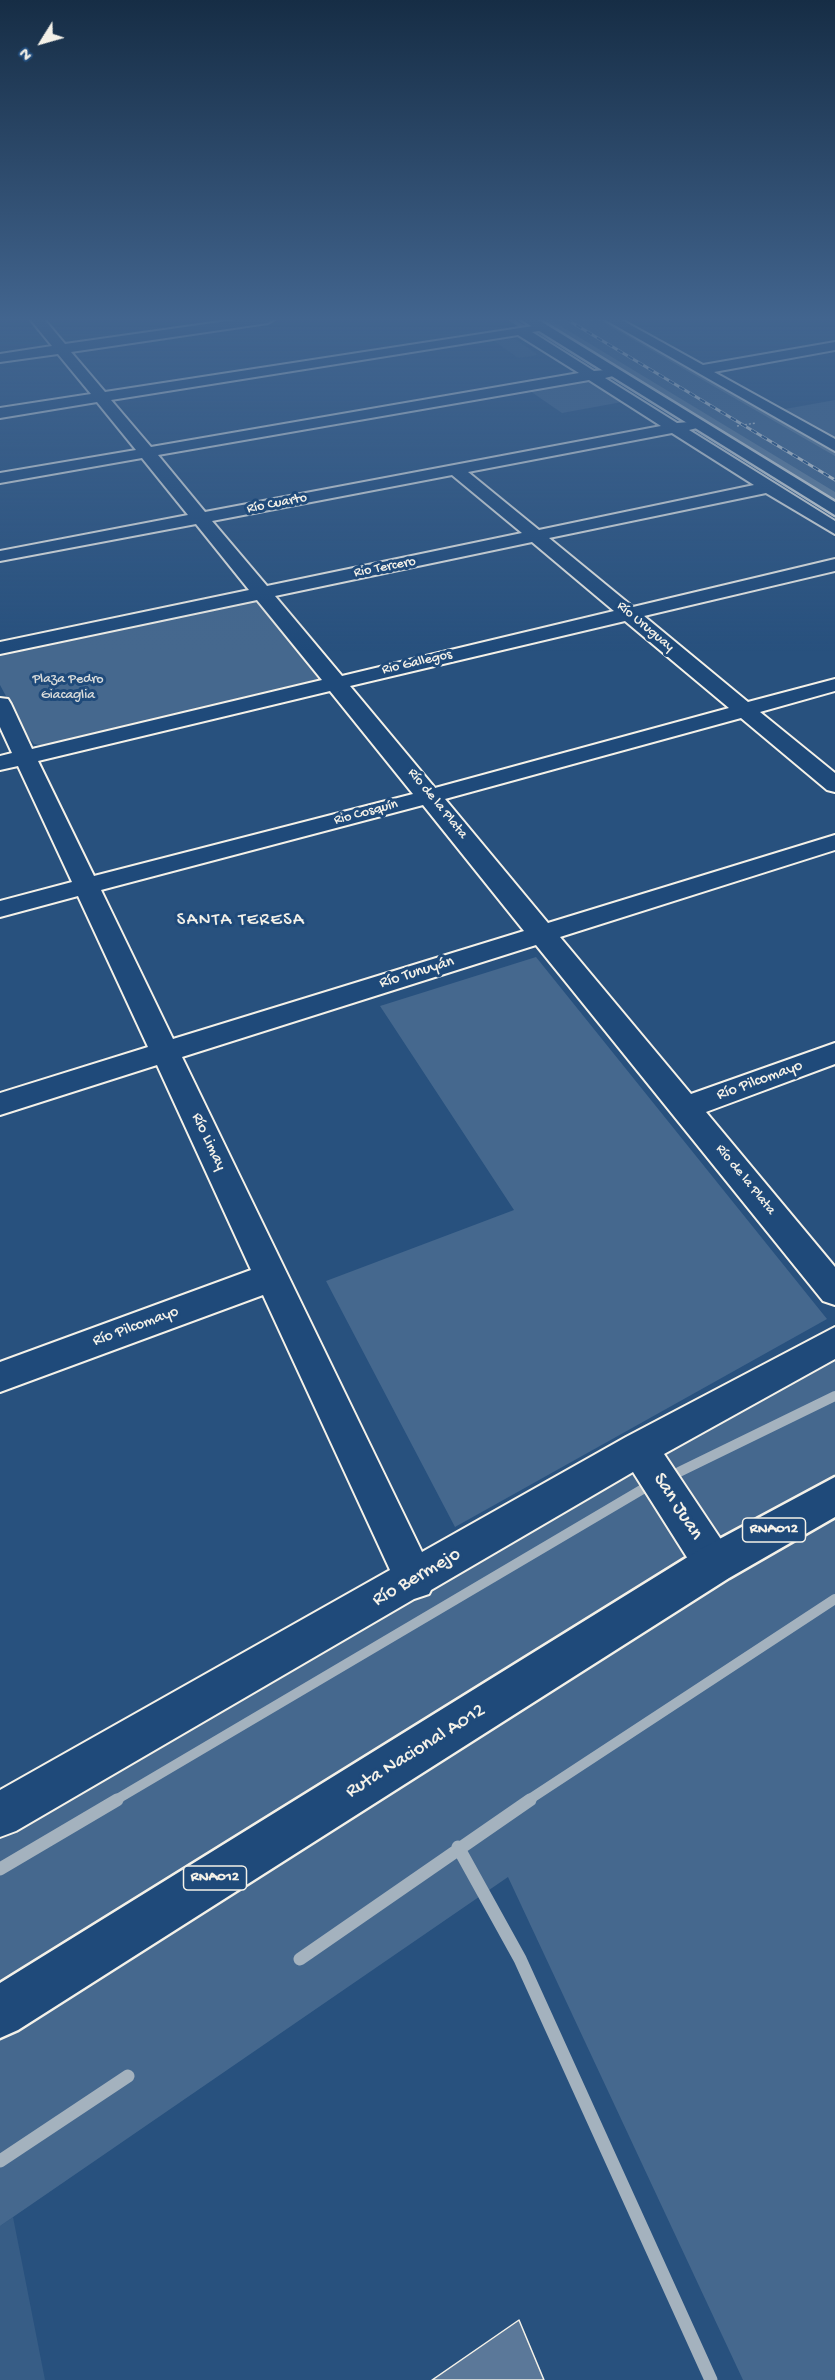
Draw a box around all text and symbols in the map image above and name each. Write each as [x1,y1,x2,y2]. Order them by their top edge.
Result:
north arrow [12,12,72,72]
text: N [16,43,38,63]
street label: Río Cuarto [246,490,308,518]
street label: Rio Tercero [353,554,417,582]
street label: Río Uruguay [613,598,677,656]
street label: Rio Gallegos [380,647,454,679]
park label: Plaza Pedro Giacaglia [32,672,104,704]
street label: Río de la Plata [403,765,471,843]
street label: Rio Cosquín [332,796,400,830]
district label: SANTA TERESA [177,910,305,932]
street label: Río Tunuyán [377,953,457,993]
street label: Río Pilcomayo [714,1057,806,1105]
street label: Río Limay [186,1110,230,1174]
street label: Río de la Plata [711,1141,779,1219]
street label: Río Pilcomayo [90,1303,182,1351]
street label: San Juan [646,1469,708,1545]
road number: RNA012 [742,1518,806,1542]
street label: Río Bermejo [368,1543,466,1613]
street label: Ruta Nacional A012 [342,1699,490,1805]
road number: RNA012 [184,1866,246,1890]

